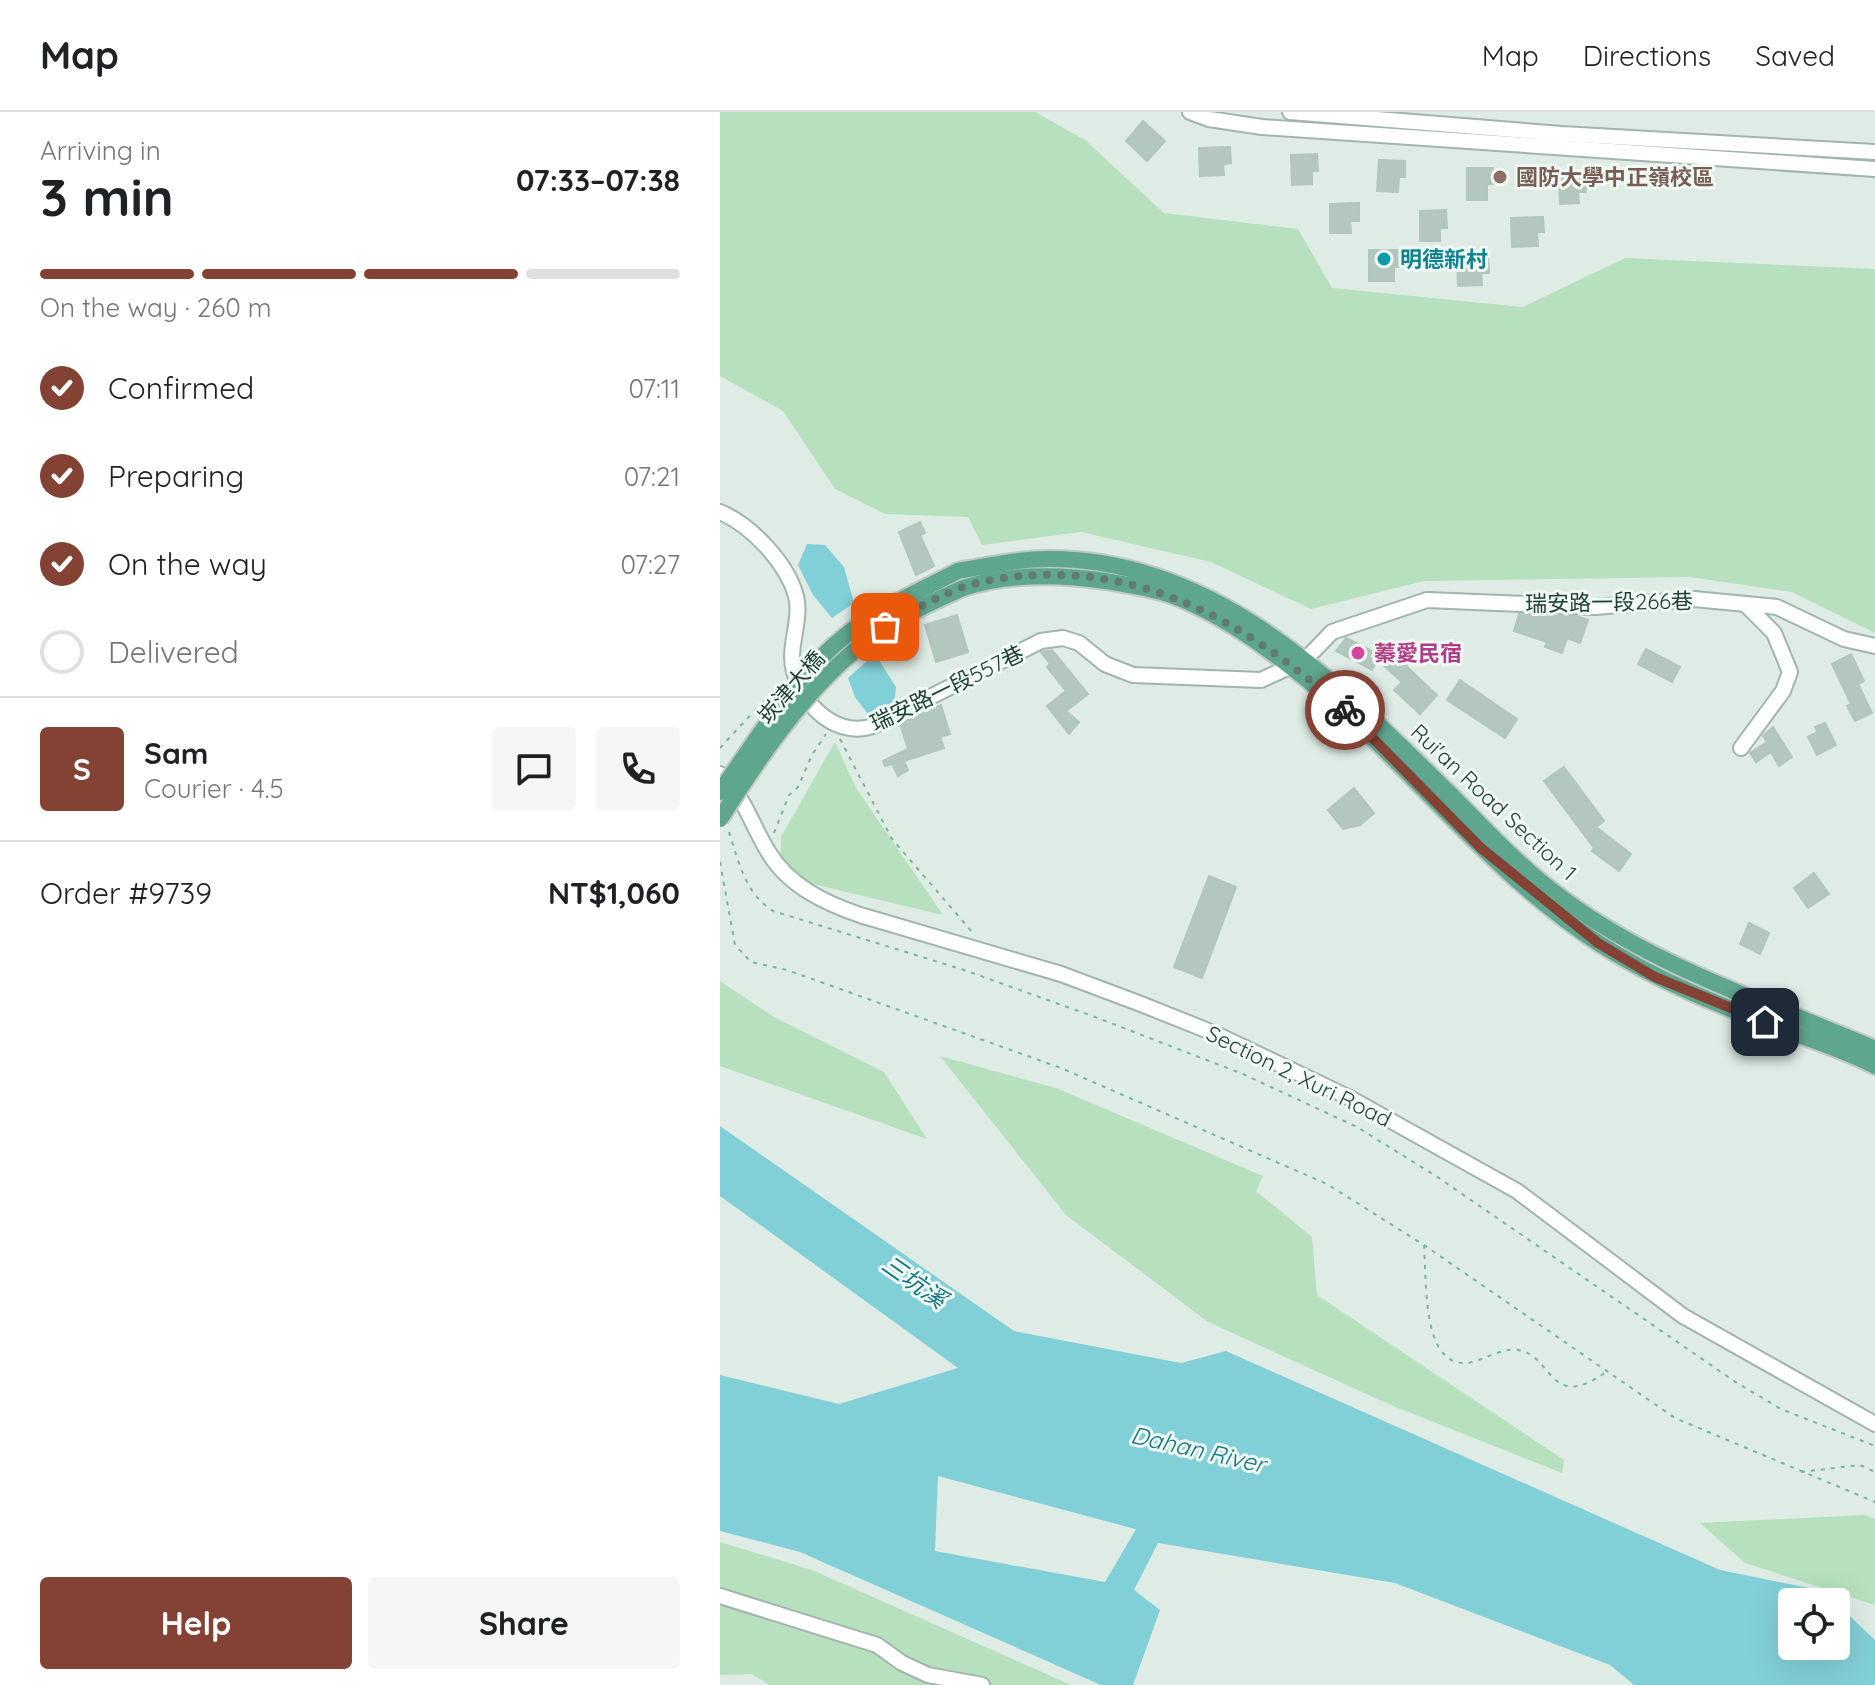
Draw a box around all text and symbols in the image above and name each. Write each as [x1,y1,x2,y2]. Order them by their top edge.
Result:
text: Map [40,31,119,79]
text: Map [1482,38,1539,73]
text: Directions [1583,38,1711,73]
text: Saved [1755,38,1835,73]
text: Arriving in [40,134,161,167]
text: 07:33–07:38 [516,161,680,199]
place label: 國防大學中正嶺校區 [1516,163,1714,191]
text: 3 min [40,164,174,229]
marker: 國防大學中正嶺校區 [1491,168,1509,186]
place label: 明德新村 [1400,245,1488,273]
marker: 明德新村 [1375,250,1393,268]
text: On the way · 260 m [40,291,272,324]
icon: check [40,366,84,410]
text: Confirmed [108,369,254,407]
text: 07:11 [629,372,680,405]
icon: check [40,454,84,498]
text: Preparing [108,457,244,495]
text: 07:21 [624,460,680,493]
icon: check [40,542,84,586]
text: On the way [108,545,267,583]
text: 07:27 [621,548,680,581]
street label: 瑞安路一段266巷 [1525,587,1693,617]
pin [851,593,919,661]
icon: bag [863,605,907,649]
text: Delivered [108,633,239,671]
street label: 瑞安路一段557巷 [866,639,1028,737]
place label: 蓁愛民宿 [1374,639,1462,667]
marker: 蓁愛民宿 [1349,644,1367,662]
street label: 崁津大橋 [752,645,830,729]
courier [1305,670,1385,750]
icon: bike [1323,688,1367,732]
street label: Rui'an Road Section 1 [1405,718,1583,886]
button: chat [492,727,576,811]
button: phone [596,727,680,811]
text: Sam [144,734,208,772]
text: S [73,750,91,788]
text: Courier · 4.5 [144,772,284,805]
text: Order #9739 [40,874,212,912]
text: NT$1,060 [548,874,680,912]
pin [1731,988,1799,1056]
icon: home [1743,1000,1787,1044]
street label: Section 2, Xuri Road [1202,1019,1396,1133]
water label: 三坑溪 [876,1248,955,1316]
water label: Dahan River [1128,1419,1271,1480]
button: Help [40,1577,352,1669]
button: Share [368,1577,680,1669]
map controls [1778,1588,1850,1660]
button: locate [1778,1588,1850,1660]

